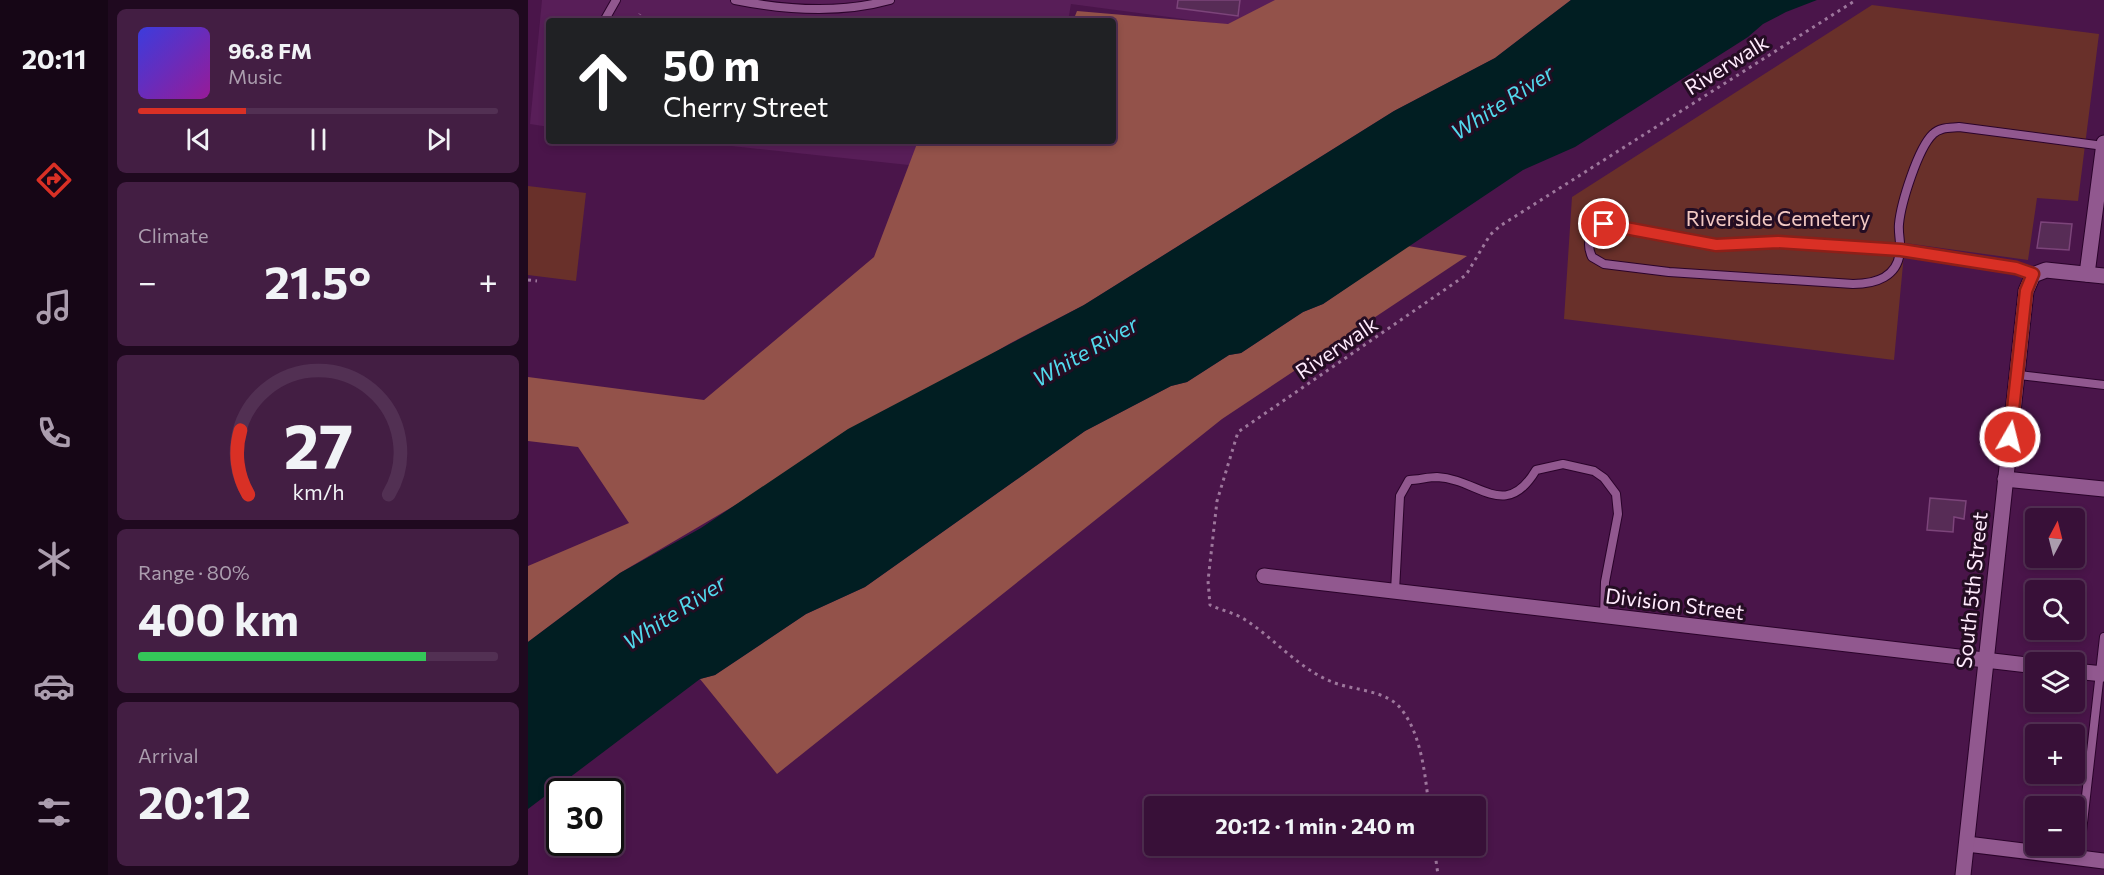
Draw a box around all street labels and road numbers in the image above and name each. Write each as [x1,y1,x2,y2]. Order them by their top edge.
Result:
street label: Riverwalk [1680,29,1772,99]
street label: Riverwalk [1290,310,1382,384]
street label: South 5th Street [1950,510,1992,670]
street label: Division Street [1604,582,1746,624]

